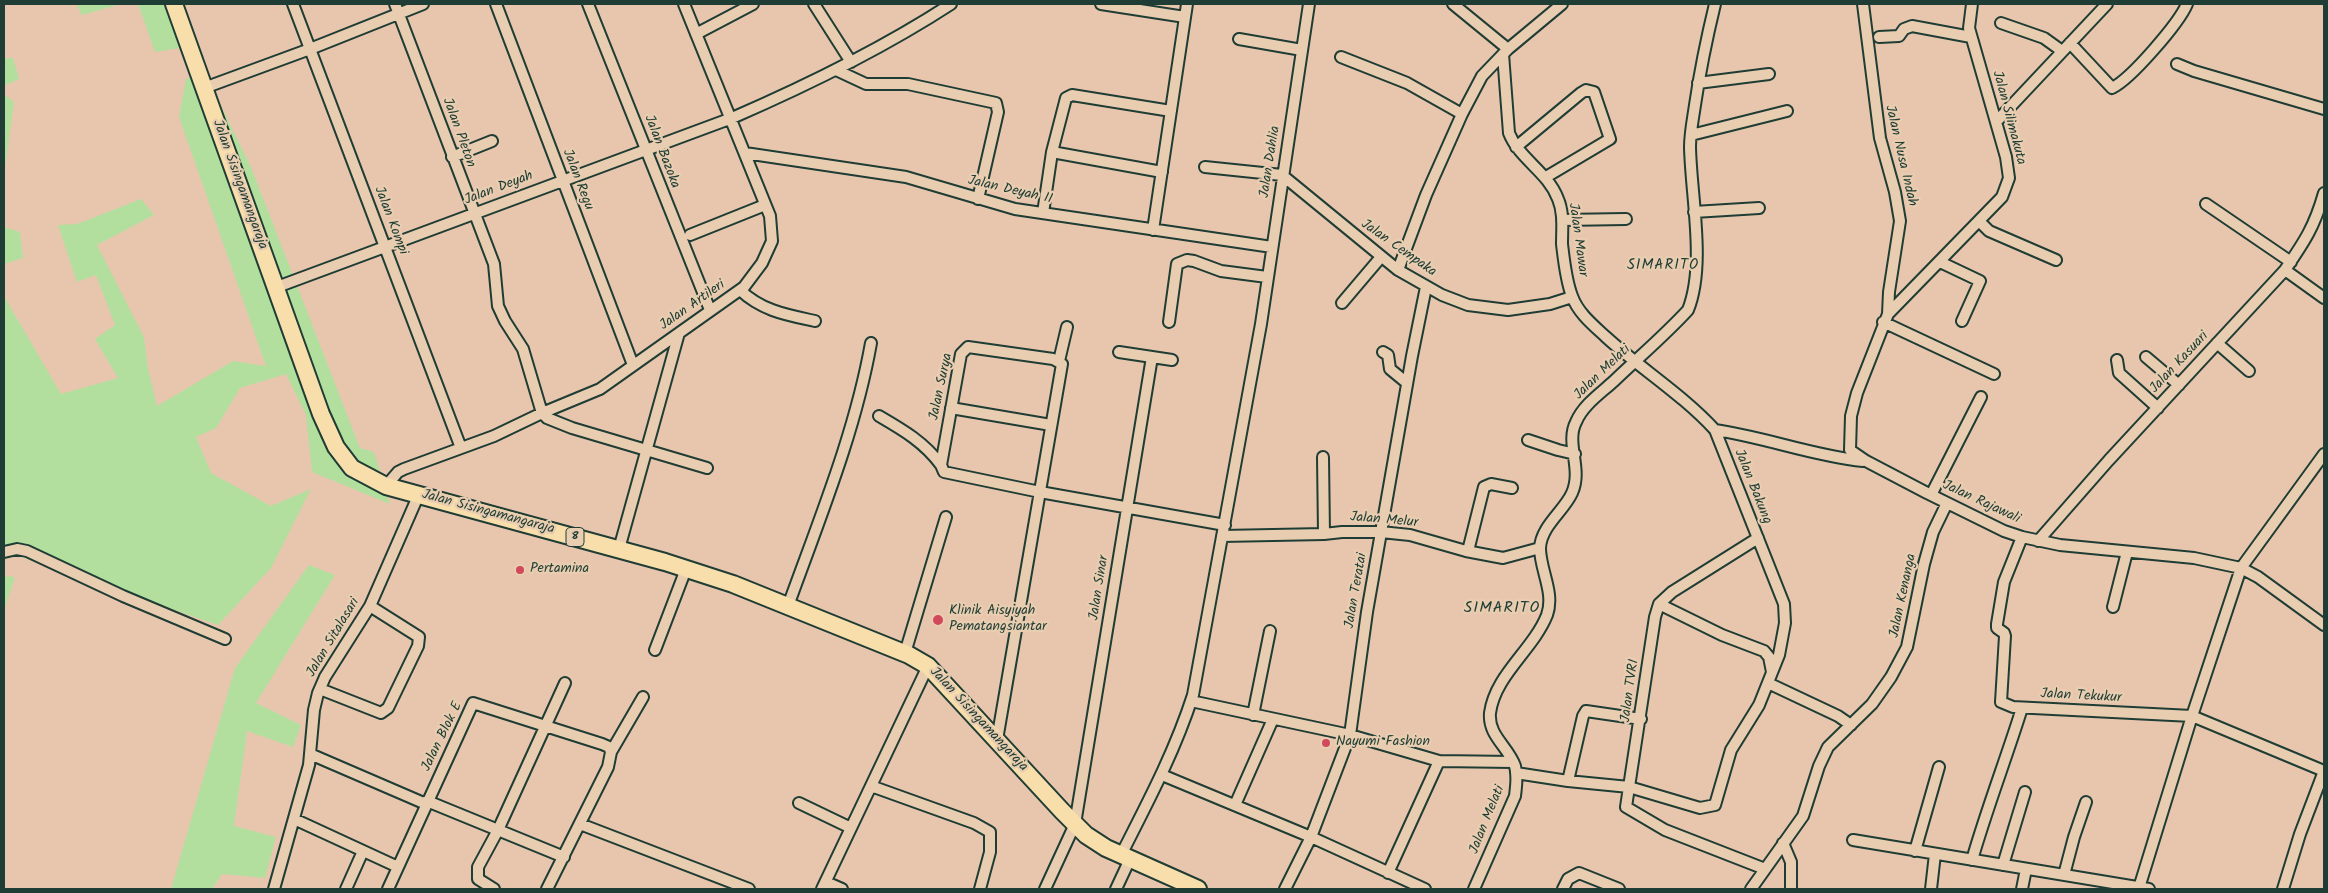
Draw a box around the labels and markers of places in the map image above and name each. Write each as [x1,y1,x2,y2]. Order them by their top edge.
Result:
place label: Pertamina [530,562,589,578]
marker: Pertamina [514,564,526,576]
place label: Klinik Aisyiyah Pematangsiantar [949,604,1047,636]
marker: Klinik Aisyiyah Pematangsiantar [931,613,945,627]
place label: Nayumi Fashion [1336,735,1430,751]
marker: Nayumi Fashion [1320,737,1332,749]

